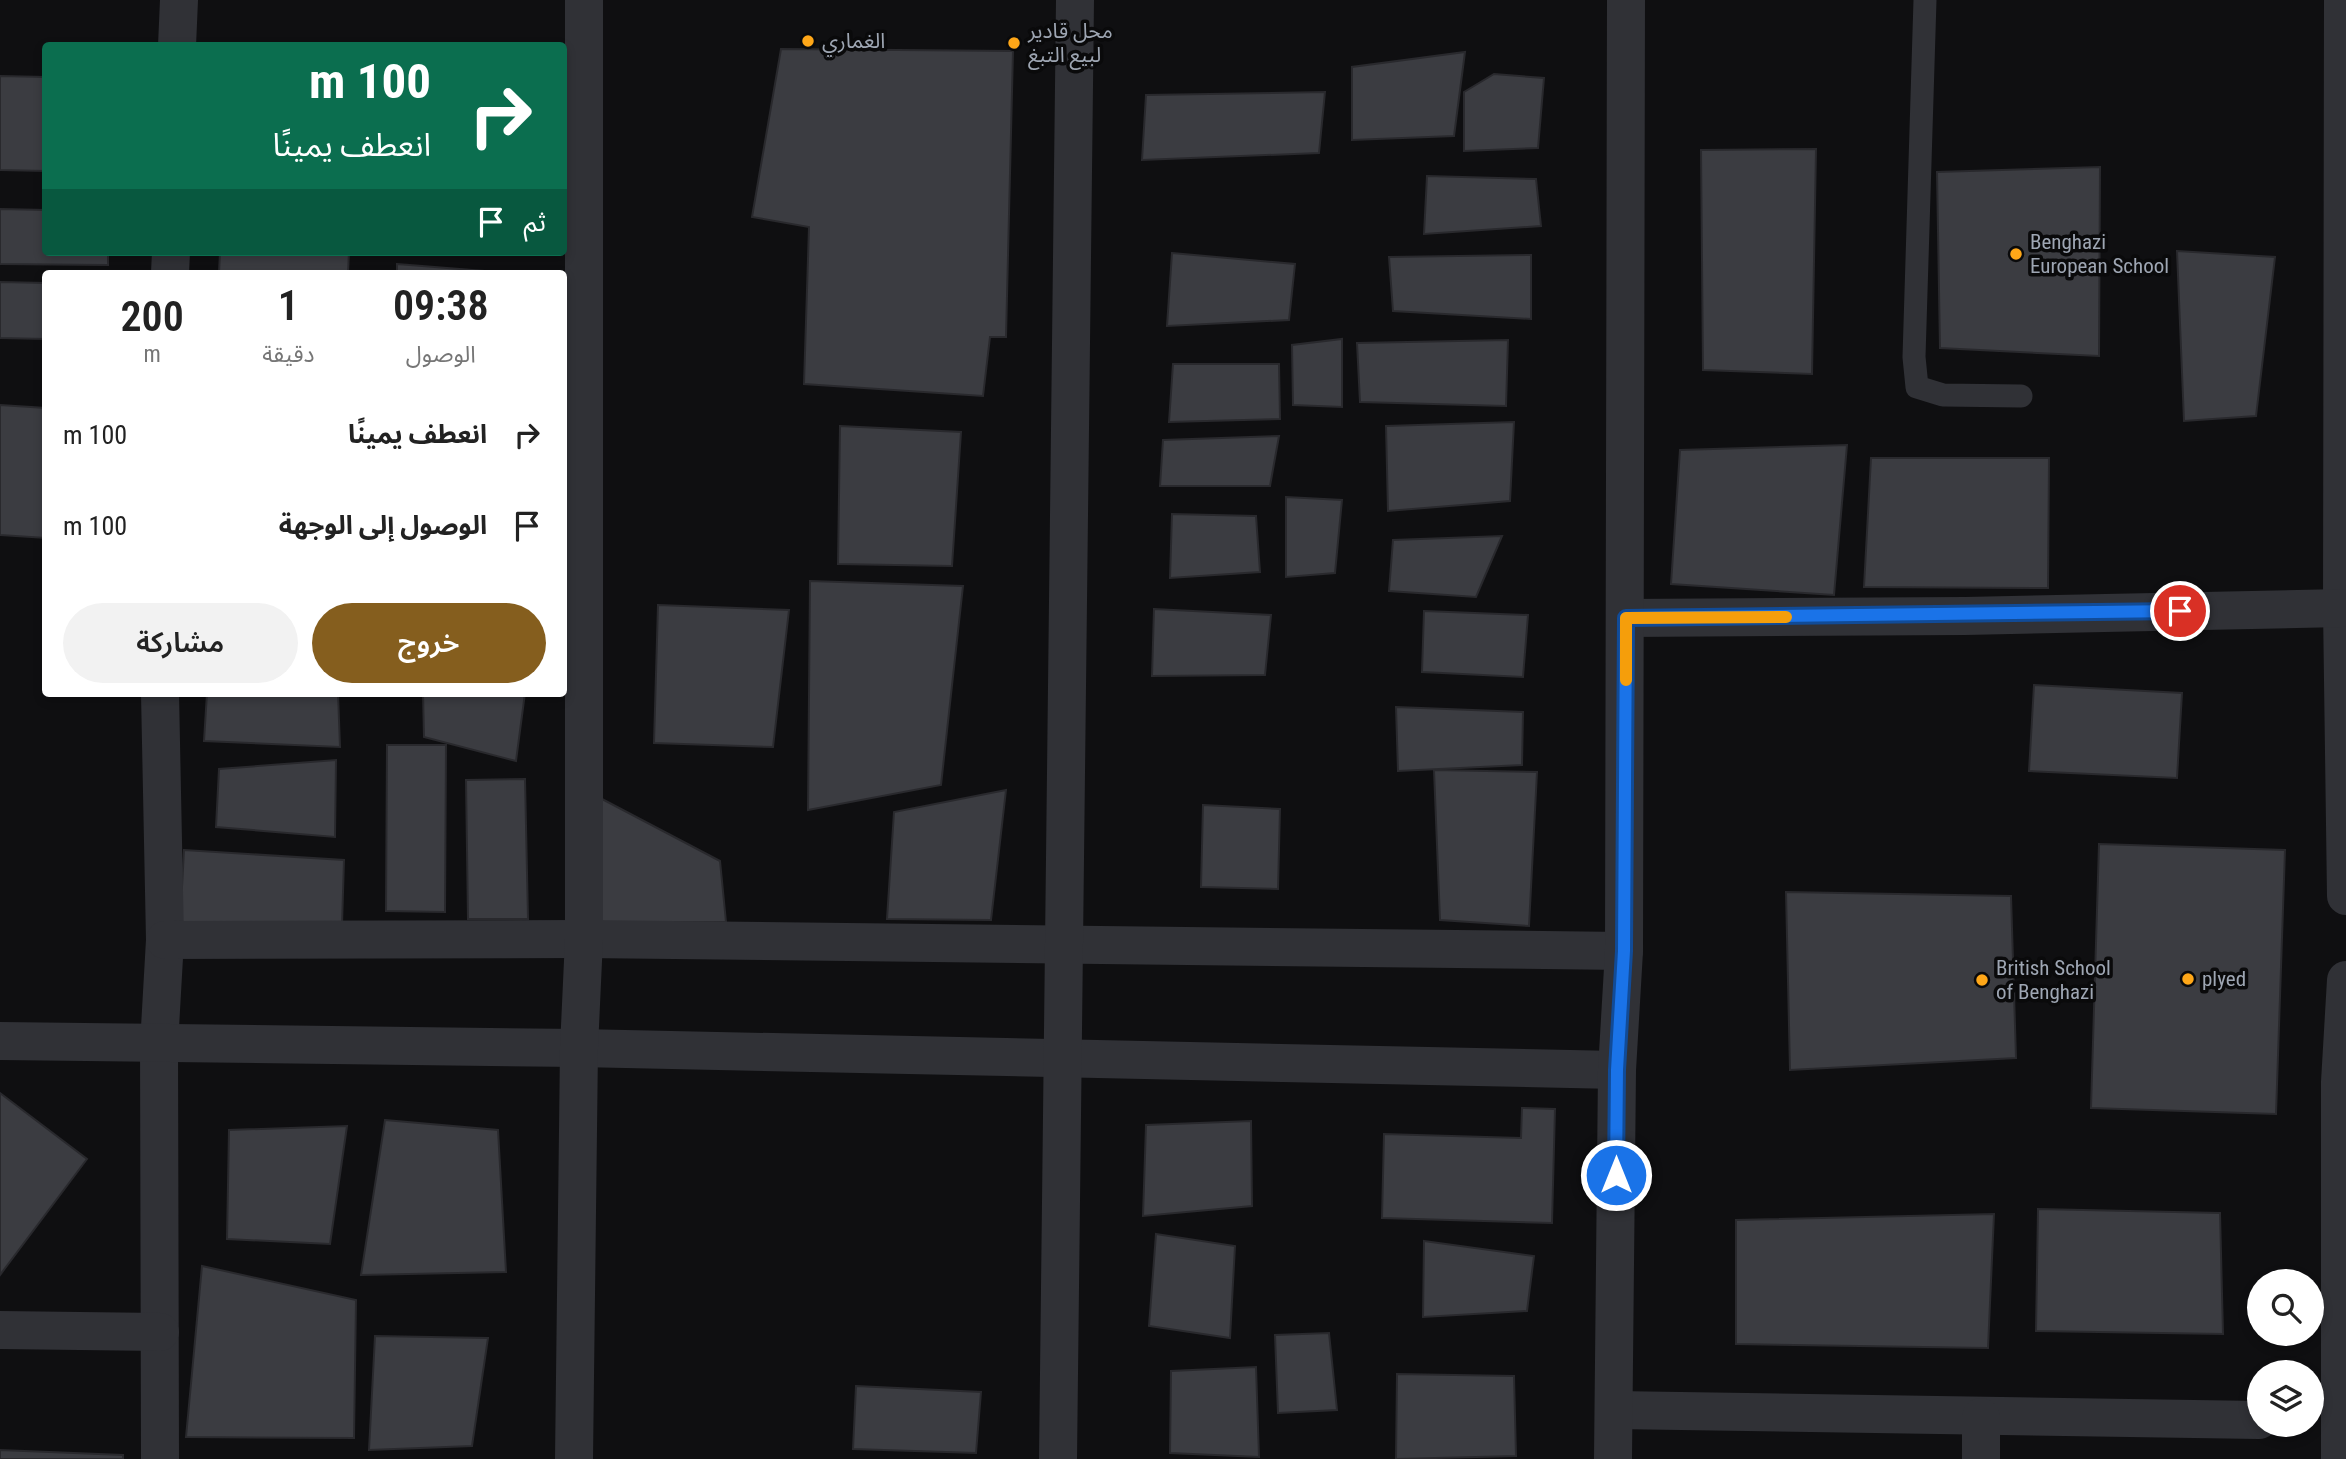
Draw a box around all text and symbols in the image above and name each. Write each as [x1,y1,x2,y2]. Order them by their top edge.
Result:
place label: محل قادير لبيع التبغ [1027,19,1113,70]
place label: الغماري [822,29,885,57]
marker: الغماري [800,33,816,49]
marker: محل قادير لبيع التبغ [1006,35,1022,51]
text: 100 m [309,53,431,110]
icon: right [455,70,546,161]
text: انعطف يمينًا [273,126,431,164]
icon: arrive [472,203,510,241]
text: ثم [524,207,546,237]
place label: Benghazi European School [2030,230,2169,278]
marker: Benghazi European School [2008,246,2024,262]
text: 1 [278,281,299,330]
text: 09:38 [393,281,489,330]
text: 200 [120,292,184,341]
text: m [143,341,161,368]
text: دقيقة [262,341,315,368]
text: الوصول [406,341,476,368]
icon: right [508,416,546,454]
text: انعطف يمينًا [348,419,487,449]
text: 100 m [63,420,127,450]
icon: arrive [508,507,546,545]
text: الوصول إلى الوجهة [279,510,487,540]
text: 100 m [63,511,127,541]
pin [2150,581,2210,641]
icon: arrive [2161,592,2199,630]
button: مشاركة [63,603,298,683]
button: خروج [312,603,546,683]
place label: British School of Benghazi [1996,956,2111,1004]
place label: plyed [2202,967,2246,991]
marker: plyed [2180,971,2196,987]
marker: British School of Benghazi [1974,972,1990,988]
position arrow [1579,1138,1653,1212]
map controls [2247,1269,2324,1437]
button: search [2247,1269,2324,1346]
button: layers [2247,1360,2324,1437]

